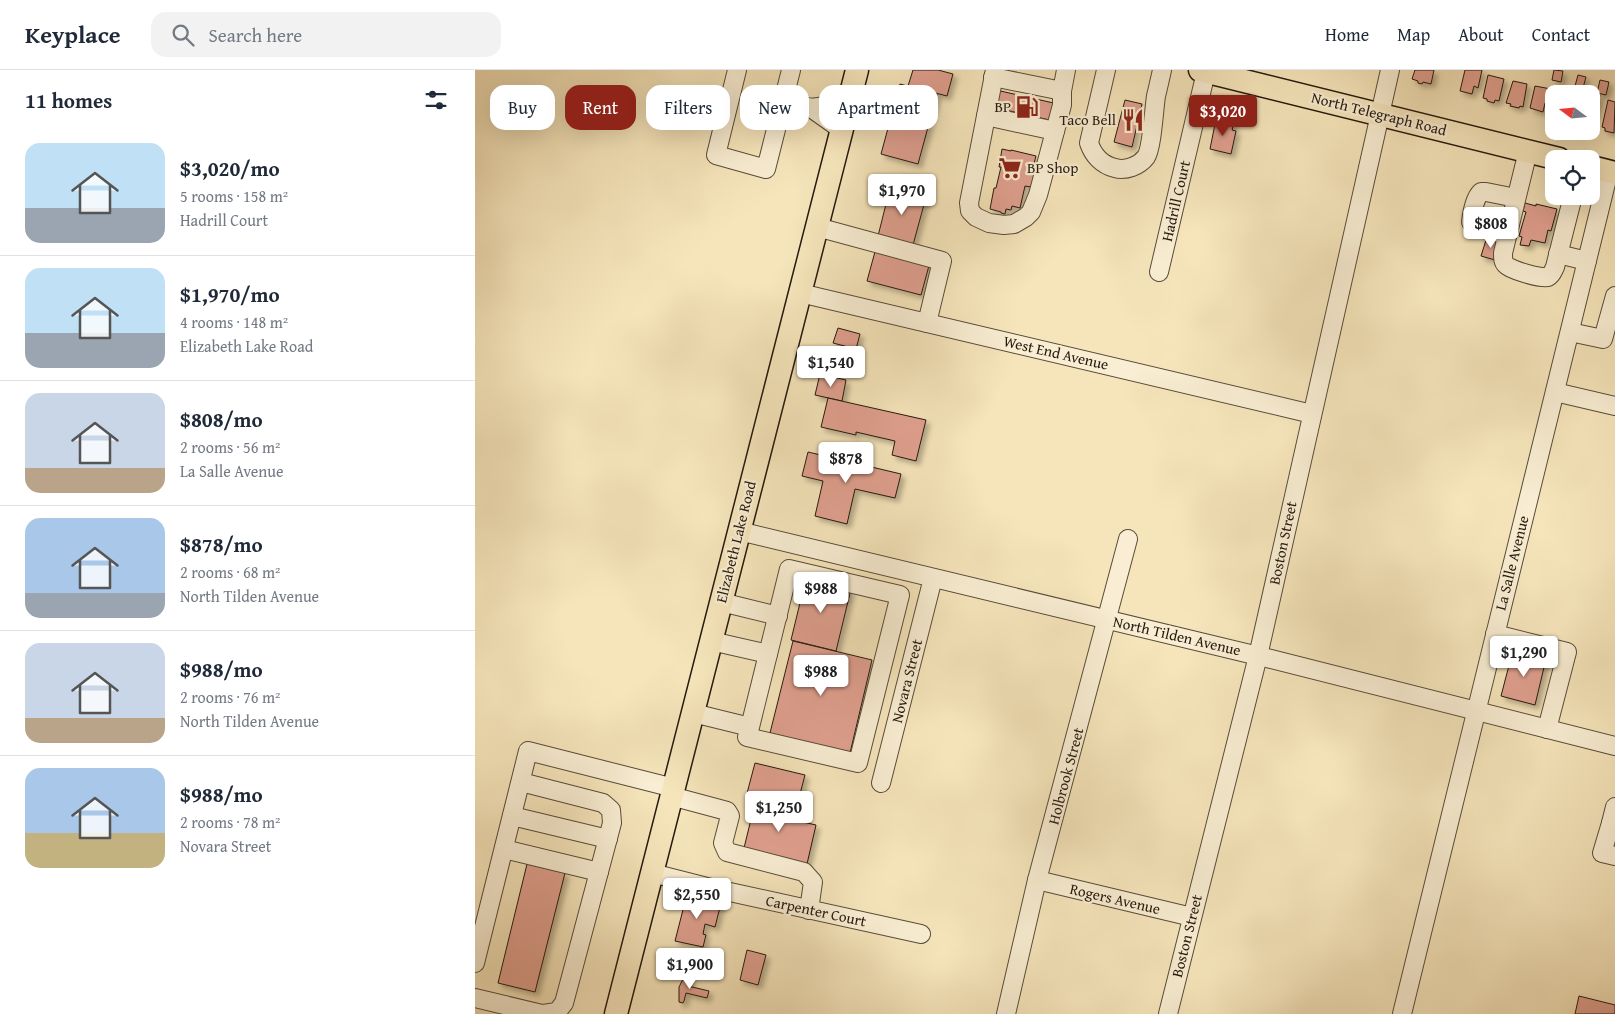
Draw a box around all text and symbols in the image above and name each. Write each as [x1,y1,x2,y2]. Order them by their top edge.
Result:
search box [151,12,501,57]
text: Keyplace [25,17,121,52]
icon: search [169,21,197,49]
text: Search here [209,21,302,49]
text: Home [1325,21,1369,48]
text: Map [1397,21,1430,48]
text: About [1458,21,1504,48]
text: Contact [1532,21,1590,48]
text: 11 homes [25,85,112,116]
chip: Buy [490,85,555,130]
chip: Rent [565,85,636,130]
chip: Filters [646,85,730,130]
chip: New [740,85,809,130]
chip: Apartment [819,85,938,130]
north arrow [1545,85,1600,140]
map controls [1545,85,1600,205]
icon: filters [422,86,450,114]
street label: North Telegraph Road [1309,87,1449,140]
fuel station icon: BP [1014,94,1040,120]
pin: $3,020 [1182,94,1264,137]
place label: BP [994,96,1011,117]
text: $3,020 [1200,99,1246,123]
restaurant icon: Taco Bell [1120,107,1146,133]
place label: Taco Bell [1060,109,1116,130]
button: locate [1545,150,1600,205]
text: $3,020/mo [180,153,280,184]
supermarket icon: BP Shop [997,155,1023,181]
place label: BP Shop [1027,157,1078,178]
street label: Hadrill Court [1156,158,1195,243]
icon: home [65,163,125,223]
pin: $1,970 [861,174,943,216]
text: $1,970 [879,178,925,202]
text: 5 rooms · 158 m² [180,184,288,208]
pin: $808 [1461,206,1521,249]
text: Hadrill Court [180,208,268,232]
text: $808 [1474,211,1508,235]
text: $1,970/mo [180,279,280,310]
icon: home [65,288,125,348]
text: 4 rooms · 148 m² [180,310,288,334]
street label: West End Avenue [1002,330,1111,375]
text: Elizabeth Lake Road [180,334,313,358]
pin: $1,540 [790,346,872,388]
text: $1,540 [808,350,854,374]
text: $808/mo [180,404,263,435]
icon: home [65,413,125,473]
text: 2 rooms · 56 m² [180,435,280,459]
pin: $878 [816,442,876,484]
text: $878 [829,446,863,470]
text: La Salle Avenue [180,459,283,483]
street label: Elizabeth Lake Road [710,479,761,605]
street label: Boston Street [1263,499,1302,587]
street label: La Salle Avenue [1490,513,1533,612]
text: $878/mo [180,529,263,560]
icon: home [65,538,125,598]
text: 2 rooms · 68 m² [180,560,280,584]
pin: $988 [791,572,851,614]
text: $988 [804,576,838,600]
text: North Tilden Avenue [180,584,319,608]
street label: North Tilden Avenue [1111,611,1243,660]
street label: Novara Street [886,636,927,725]
pin: $1,290 [1483,636,1565,678]
text: $1,290 [1501,640,1547,664]
text: $988/mo [180,654,263,685]
pin: $988 [791,654,851,697]
text: $988 [804,659,838,683]
icon: home [65,663,125,723]
text: 2 rooms · 76 m² [180,685,280,709]
text: North Tilden Avenue [180,709,319,733]
street label: Holbrook Street [1042,724,1089,827]
text: $988/mo [180,779,263,810]
icon: home [65,788,125,848]
pin: $1,250 [738,790,820,833]
text: $1,250 [756,795,802,819]
text: 2 rooms · 78 m² [180,810,280,834]
text: Novara Street [180,834,272,858]
pin: $2,550 [656,878,738,920]
street label: Rogers Avenue [1068,878,1162,919]
text: $2,550 [674,882,720,906]
street label: Carpenter Court [764,890,869,932]
street label: Boston Street [1166,892,1207,980]
pin: $1,900 [649,948,731,990]
text: $1,900 [667,952,713,976]

